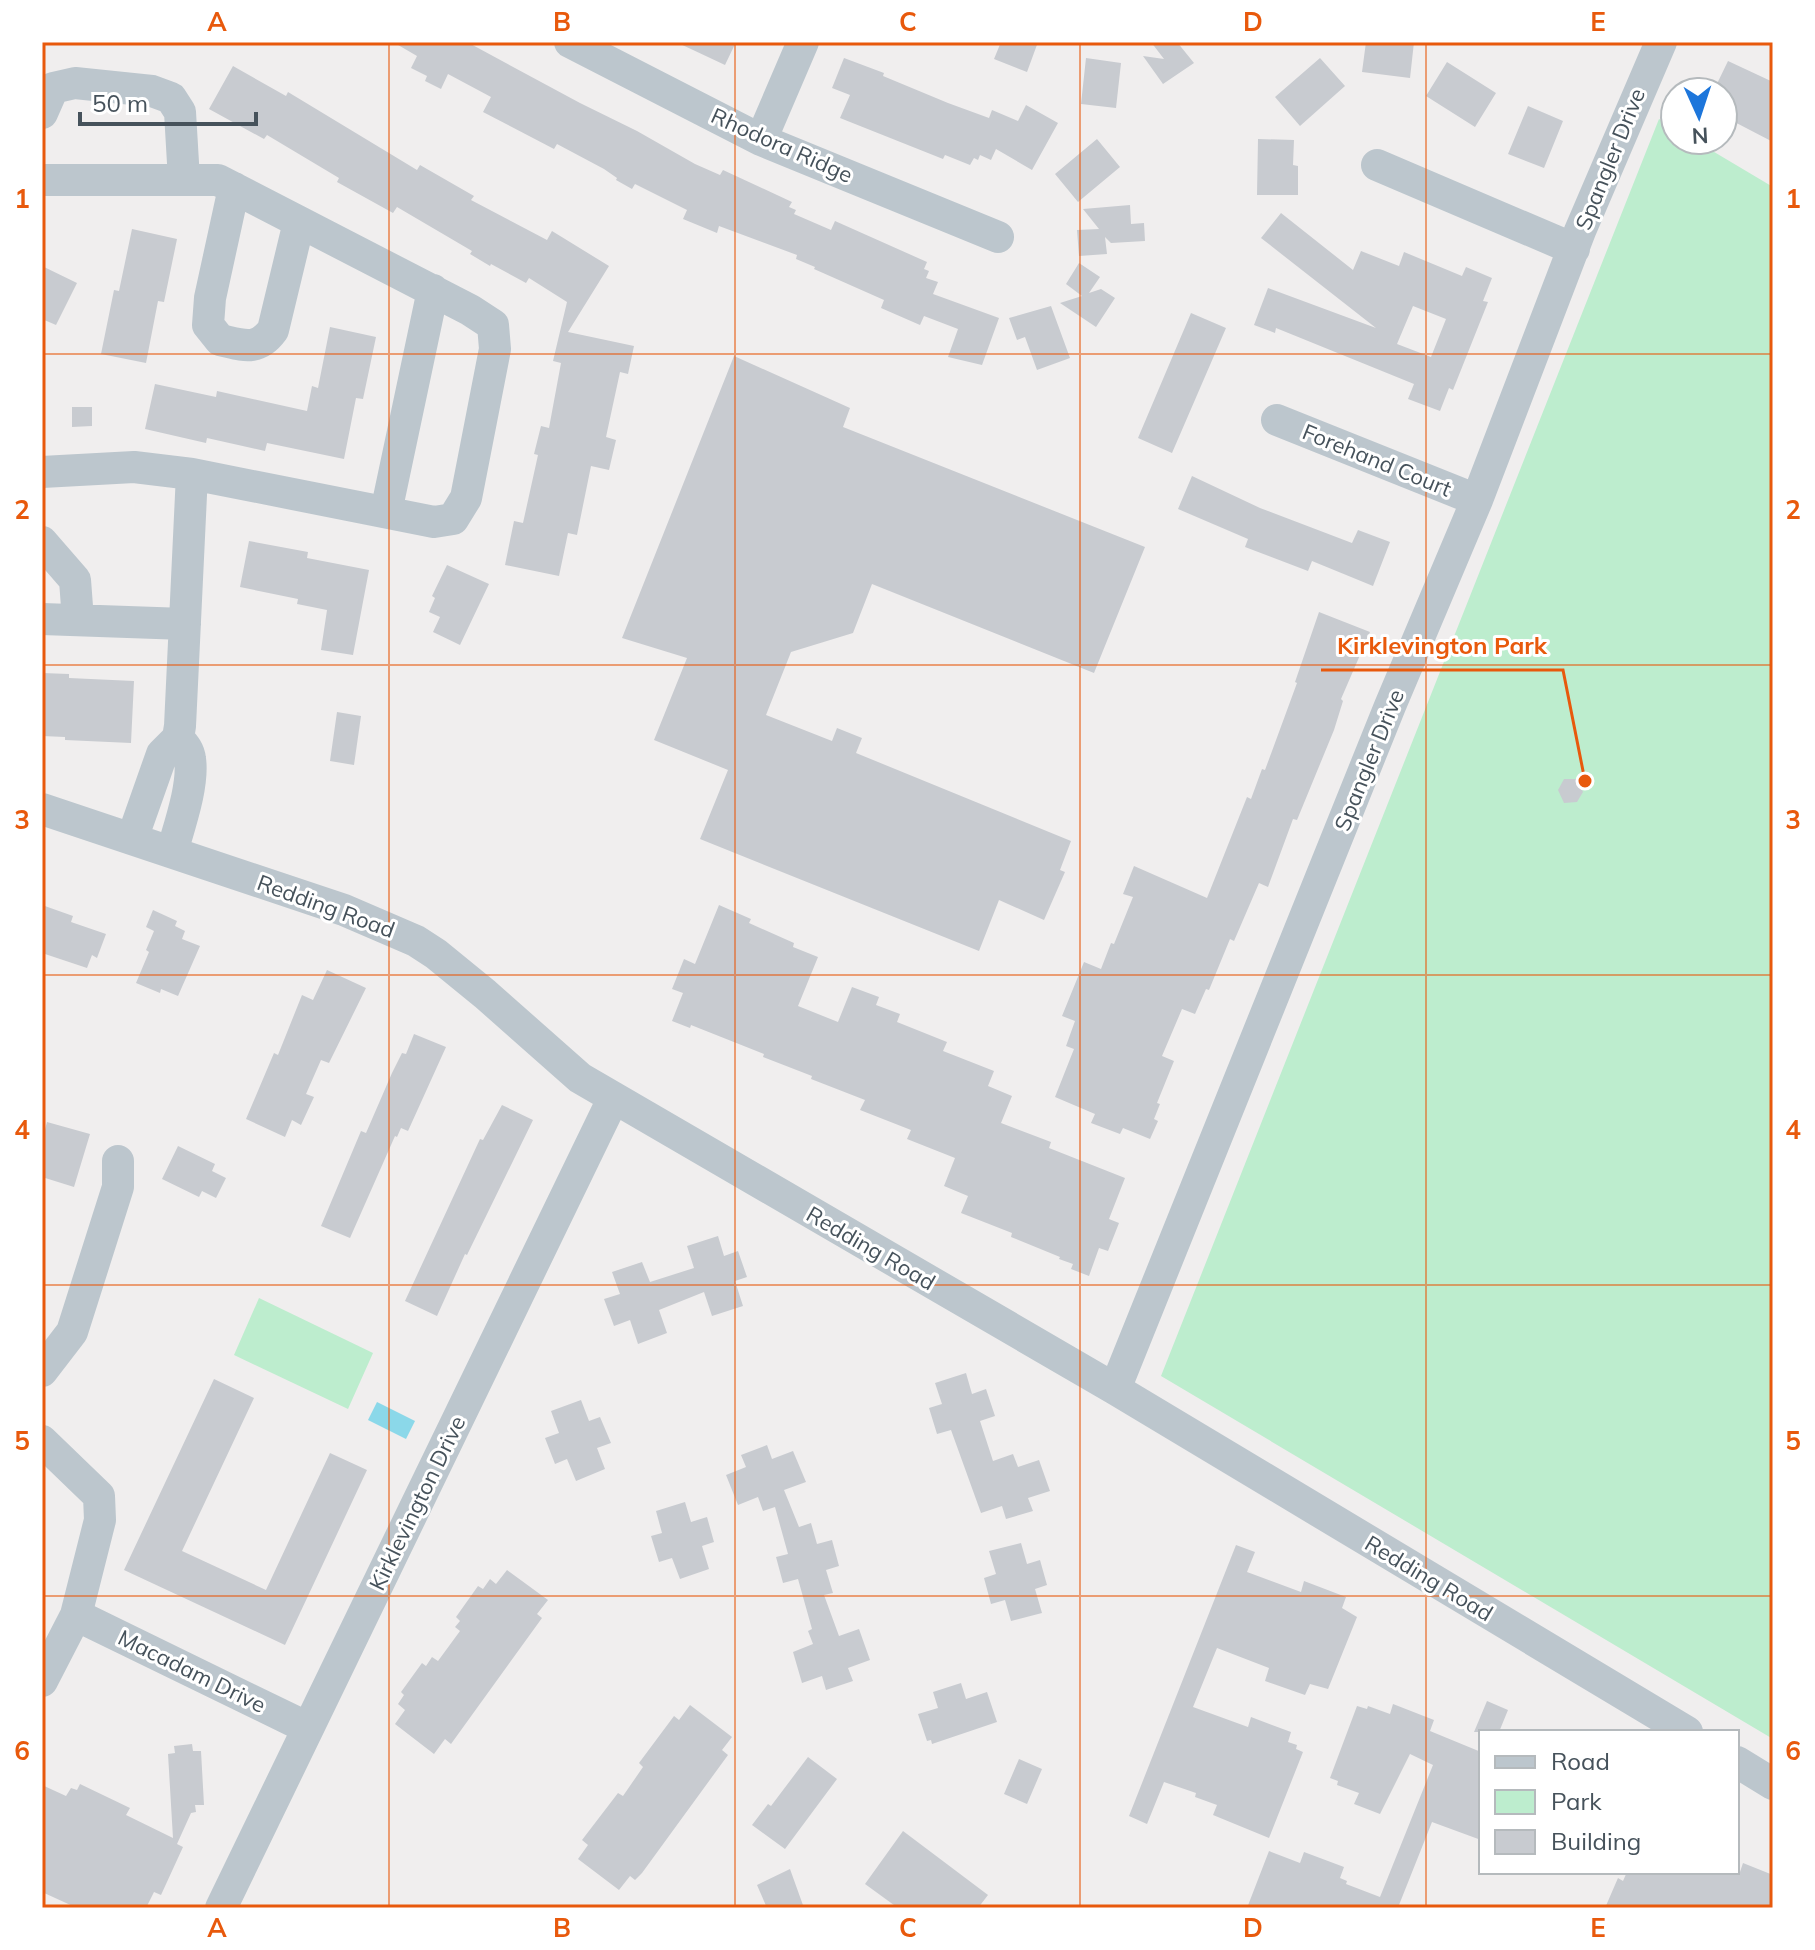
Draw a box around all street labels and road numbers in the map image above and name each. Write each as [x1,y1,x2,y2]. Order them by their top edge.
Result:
street label: Spangler Drive [1569,84,1651,234]
street label: Rhodora Ridge [707,101,857,189]
street label: Forehand Court [1298,417,1456,503]
street label: Spangler Drive [1328,685,1410,835]
street label: Redding Road [253,868,399,944]
street label: Redding Road [801,1200,941,1296]
street label: Kirklevington Drive [363,1411,471,1595]
street label: Redding Road [1360,1529,1498,1627]
street label: Macadam Drive [114,1623,270,1719]

